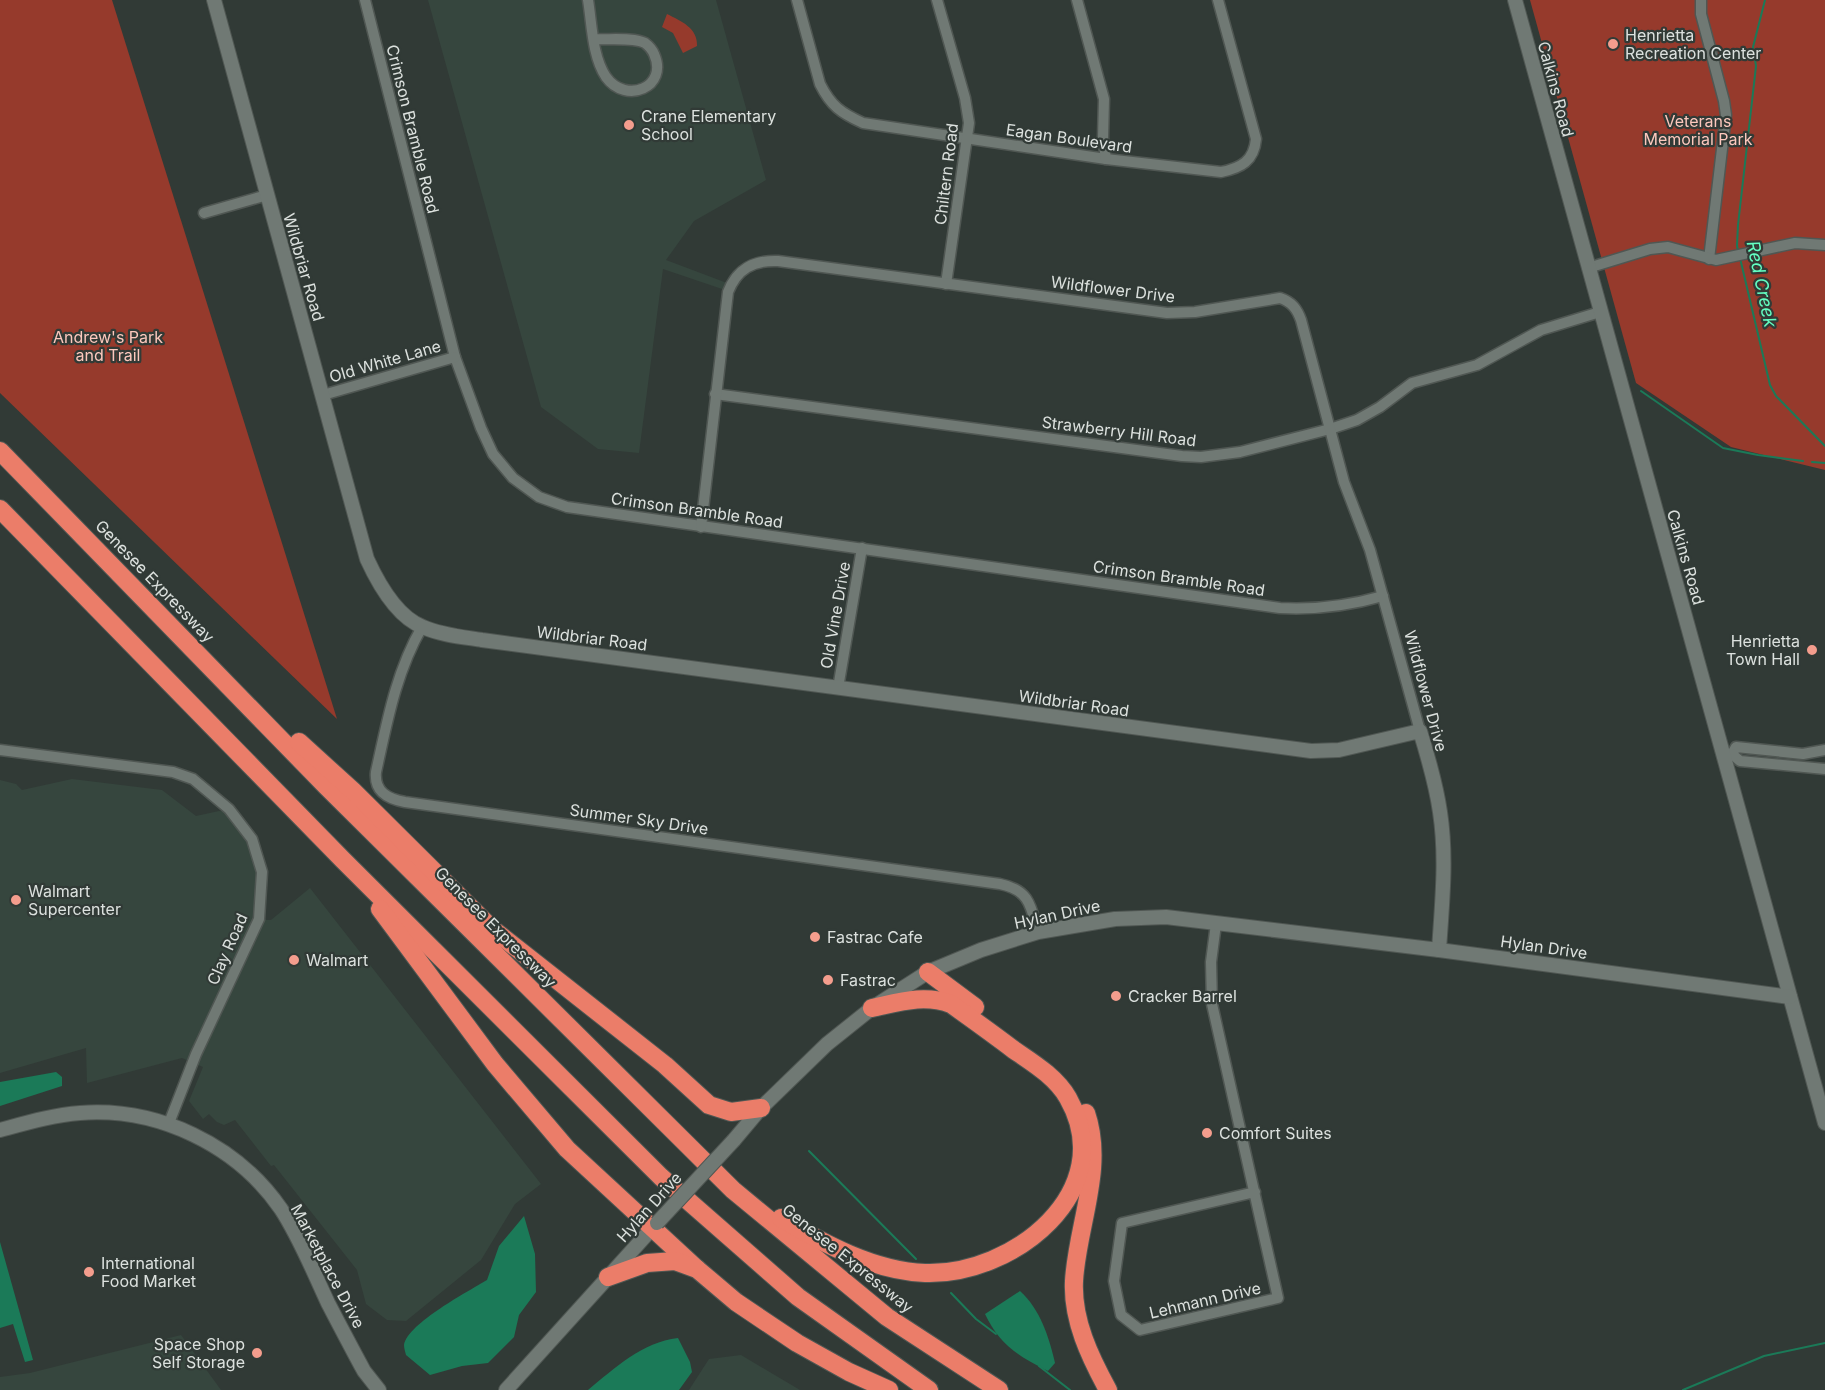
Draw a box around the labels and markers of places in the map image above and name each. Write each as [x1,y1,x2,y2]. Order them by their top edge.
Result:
place label: Henrietta Recreation Center [1625,25,1761,63]
marker: Henrietta Recreation Center [1606,37,1620,51]
place label: Crane Elementary School [641,106,776,144]
marker: Crane Elementary School [622,118,636,132]
place label: Henrietta Town Hall [1726,631,1800,669]
marker: Henrietta Town Hall [1805,643,1819,657]
place label: Walmart Supercenter [28,881,121,919]
marker: Walmart Supercenter [9,893,23,907]
place label: Fastrac Cafe [827,927,923,947]
marker: Fastrac Cafe [808,930,822,944]
place label: Walmart [306,950,368,970]
marker: Walmart [287,953,301,967]
place label: Fastrac [840,970,896,990]
marker: Fastrac [821,973,835,987]
place label: Cracker Barrel [1128,986,1237,1006]
marker: Cracker Barrel [1109,989,1123,1003]
place label: Comfort Suites [1219,1123,1332,1143]
marker: Comfort Suites [1200,1126,1214,1140]
place label: International Food Market [101,1253,196,1291]
marker: International Food Market [82,1265,96,1279]
place label: Space Shop Self Storage [152,1334,245,1372]
marker: Space Shop Self Storage [250,1346,264,1360]

